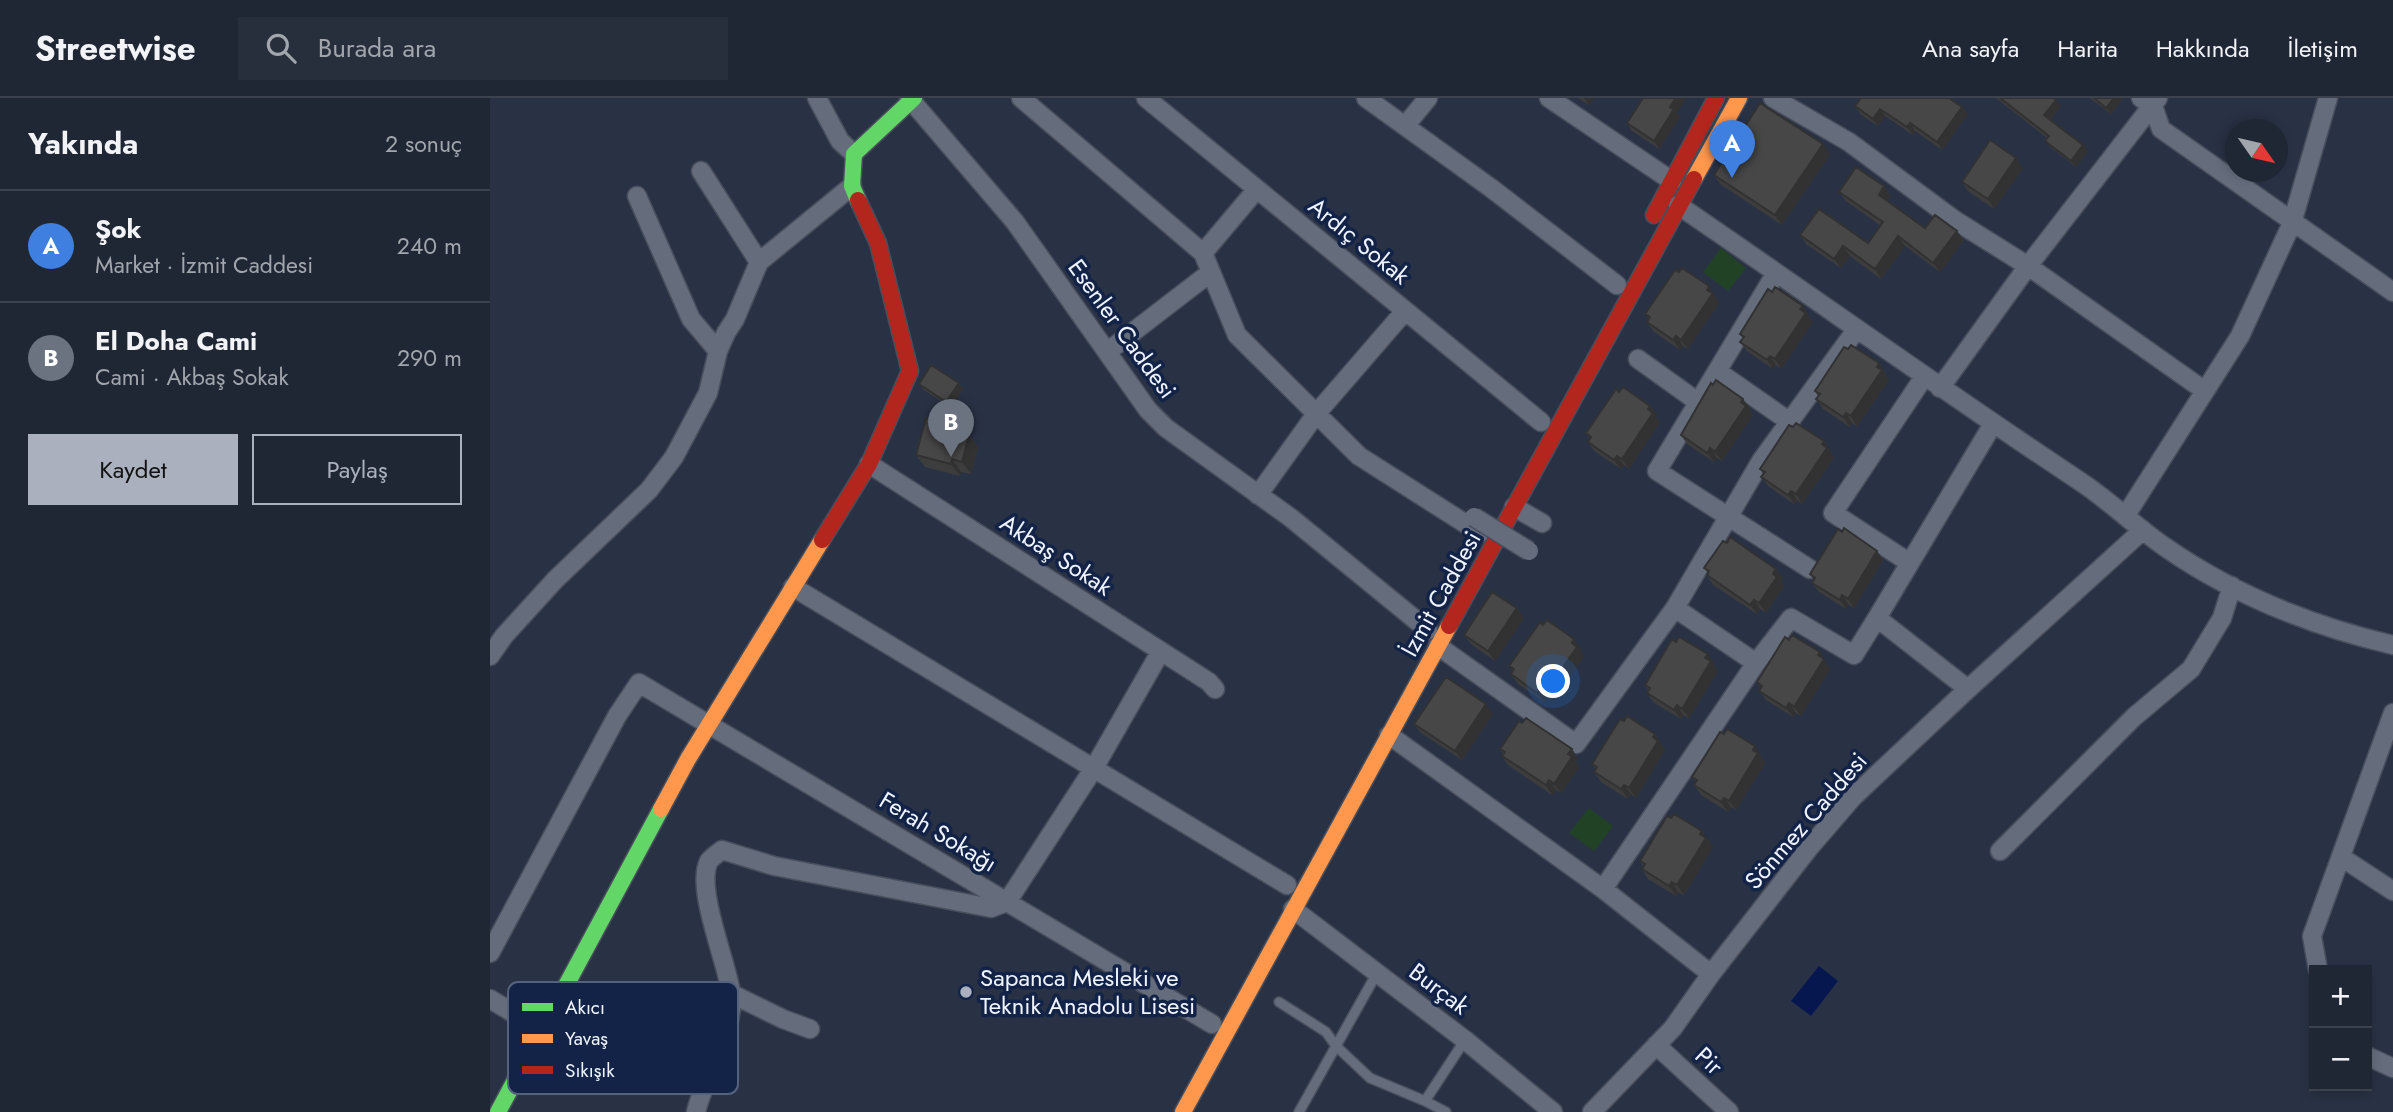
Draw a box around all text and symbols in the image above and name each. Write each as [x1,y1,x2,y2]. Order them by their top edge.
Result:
search box [238,17,728,80]
text: Streetwise [35,25,196,72]
icon: search [262,29,300,67]
text: Burada ara [318,29,436,67]
text: Ana sayfa [1922,31,2019,66]
text: Harita [2057,31,2118,66]
text: Hakkında [2156,31,2250,66]
text: İletişim [2288,31,2358,66]
north arrow [2225,119,2288,182]
pin: A [1709,120,1755,178]
text: Yakında [28,122,139,165]
text: 2 sonuç [385,127,462,161]
street label: Ardıç Sokak [1301,189,1418,293]
text: Şok [95,210,142,248]
text: A [43,229,59,263]
text: 240 m [397,229,462,263]
text: Market · İzmit Caddesi [95,248,313,282]
street label: Esenler Caddesi [1060,252,1185,406]
text: El Doha Cami [95,322,257,360]
text: B [43,341,59,375]
text: 290 m [397,341,462,375]
text: Cami · Akbaş Sokak [95,360,289,394]
pin: B [928,399,974,457]
button: Kaydet [28,434,238,505]
button: Paylaş [252,434,462,505]
street label: Akbaş Sokak [993,505,1120,604]
street label: İzmit Caddesi [1392,525,1489,663]
your location [1536,664,1570,698]
street label: Sönmez Caddesi [1736,744,1875,897]
street label: Ferah Sokağı [873,783,1004,880]
street label: Burçak [1402,954,1477,1023]
place label: Sapanca Mesleki ve Teknik Anadolu Lisesi [980,960,1195,1023]
map controls [2309,965,2372,1091]
button: + [2309,965,2372,1028]
legend [508,982,738,1094]
marker: Sapanca Mesleki ve Teknik Anadolu Lisesi [958,984,974,1000]
text: Akıcı [565,994,605,1021]
text: Yavaş [565,1025,608,1052]
button: − [2309,1028,2372,1091]
street label: Pir [1687,1038,1732,1083]
text: Sıkışık [565,1057,615,1084]

